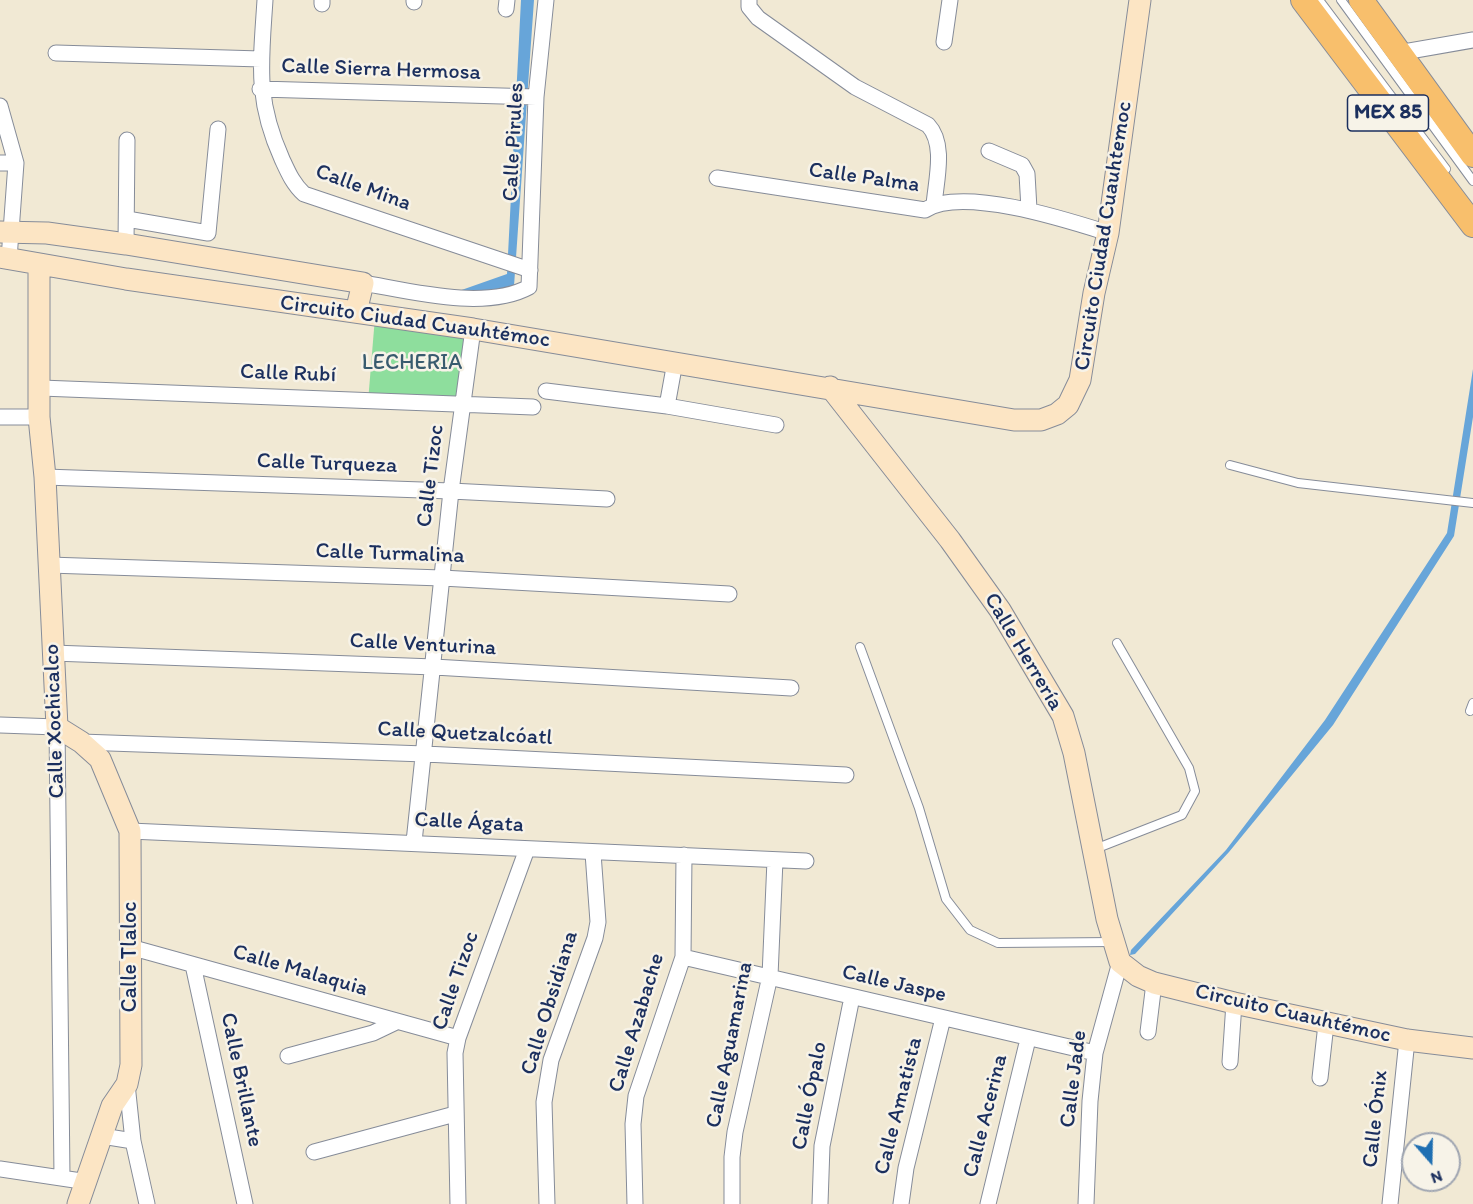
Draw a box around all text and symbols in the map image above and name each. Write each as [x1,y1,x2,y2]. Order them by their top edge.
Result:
street label: Calle Sierra Hermosa [281,53,481,87]
street label: Calle Pirules [498,82,530,202]
road number: MEX 85 [1348,95,1428,131]
street label: Circuito Ciudad Cuauhtemoc [1070,99,1138,373]
street label: Calle Palma [807,157,921,199]
street label: Calle Mina [312,159,414,217]
street label: Circuito Ciudad Cuauhtémoc [278,290,552,354]
park label: LECHERIA [362,350,462,376]
street label: Calle Rubí [240,359,336,389]
street label: Calle Tizoc [412,423,450,529]
street label: Calle Turqueza [256,448,398,480]
street label: Calle Turmalina [315,538,465,570]
street label: Calle Herrería [978,588,1068,716]
street label: Calle Venturina [349,628,497,662]
street label: Calle Xochicalco [39,643,71,799]
street label: Calle Quetzalcóatl [377,716,553,752]
street label: Calle Ágata [414,807,524,839]
street label: Calle Tlaloc [117,901,143,1013]
street label: Calle Tizoc [427,928,485,1034]
street label: Calle Obsidiana [516,928,584,1078]
street label: Calle Malaquia [229,939,371,1003]
street label: Calle Azabache [603,950,671,1096]
street label: Calle Jaspe [839,959,949,1009]
street label: Calle Aguamarina [701,960,759,1130]
street label: Circuito Cuauhtémoc [1192,979,1394,1049]
street label: Calle Brillante [214,1010,268,1150]
street label: Calle Jade [1055,1029,1093,1129]
street label: Calle Amatista [869,1034,929,1178]
street label: Calle Ópalo [787,1040,833,1152]
street label: Calle Acerina [958,1052,1014,1180]
street label: Calle Ónix [1358,1069,1394,1169]
north arrow [1401,1132,1461,1192]
text: N [1428,1167,1445,1188]

